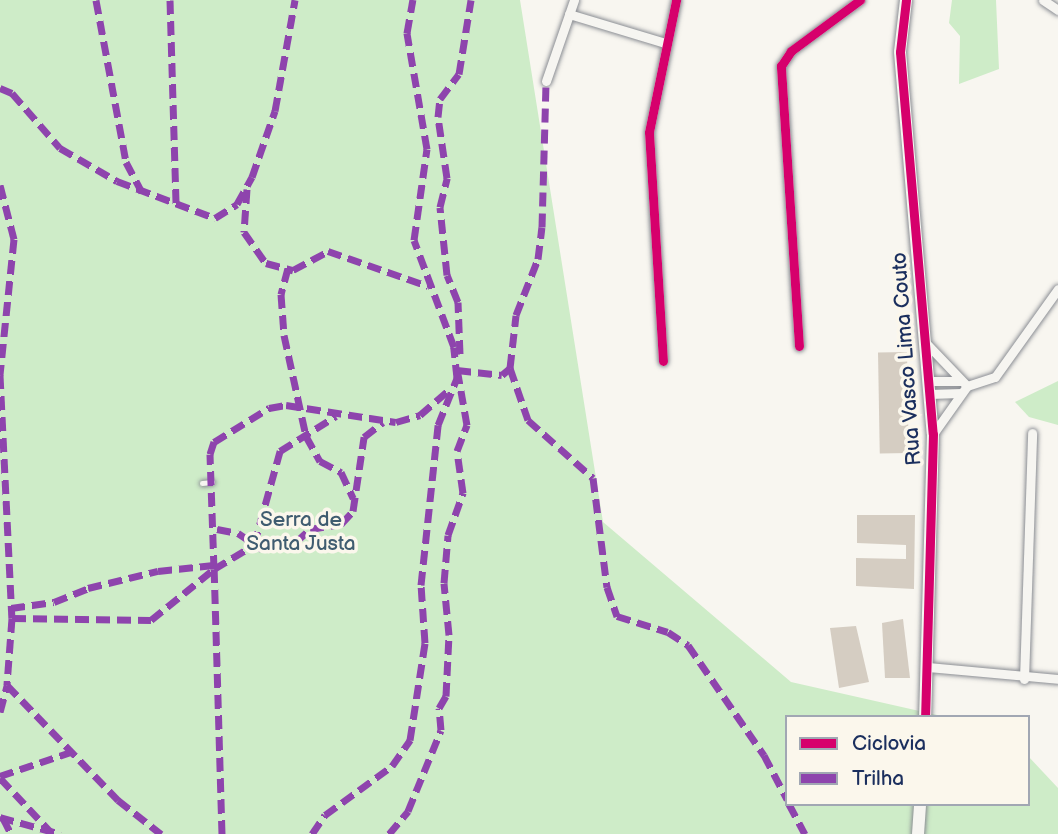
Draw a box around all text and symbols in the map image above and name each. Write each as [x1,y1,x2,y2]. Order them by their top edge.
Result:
street label: Rua Vasco Lima Couto [887,251,927,467]
park label: Serra de Santa Justa [246,507,356,557]
legend [785,715,1030,806]
text: Ciclovia [852,731,926,756]
text: Trilha [852,766,904,791]

